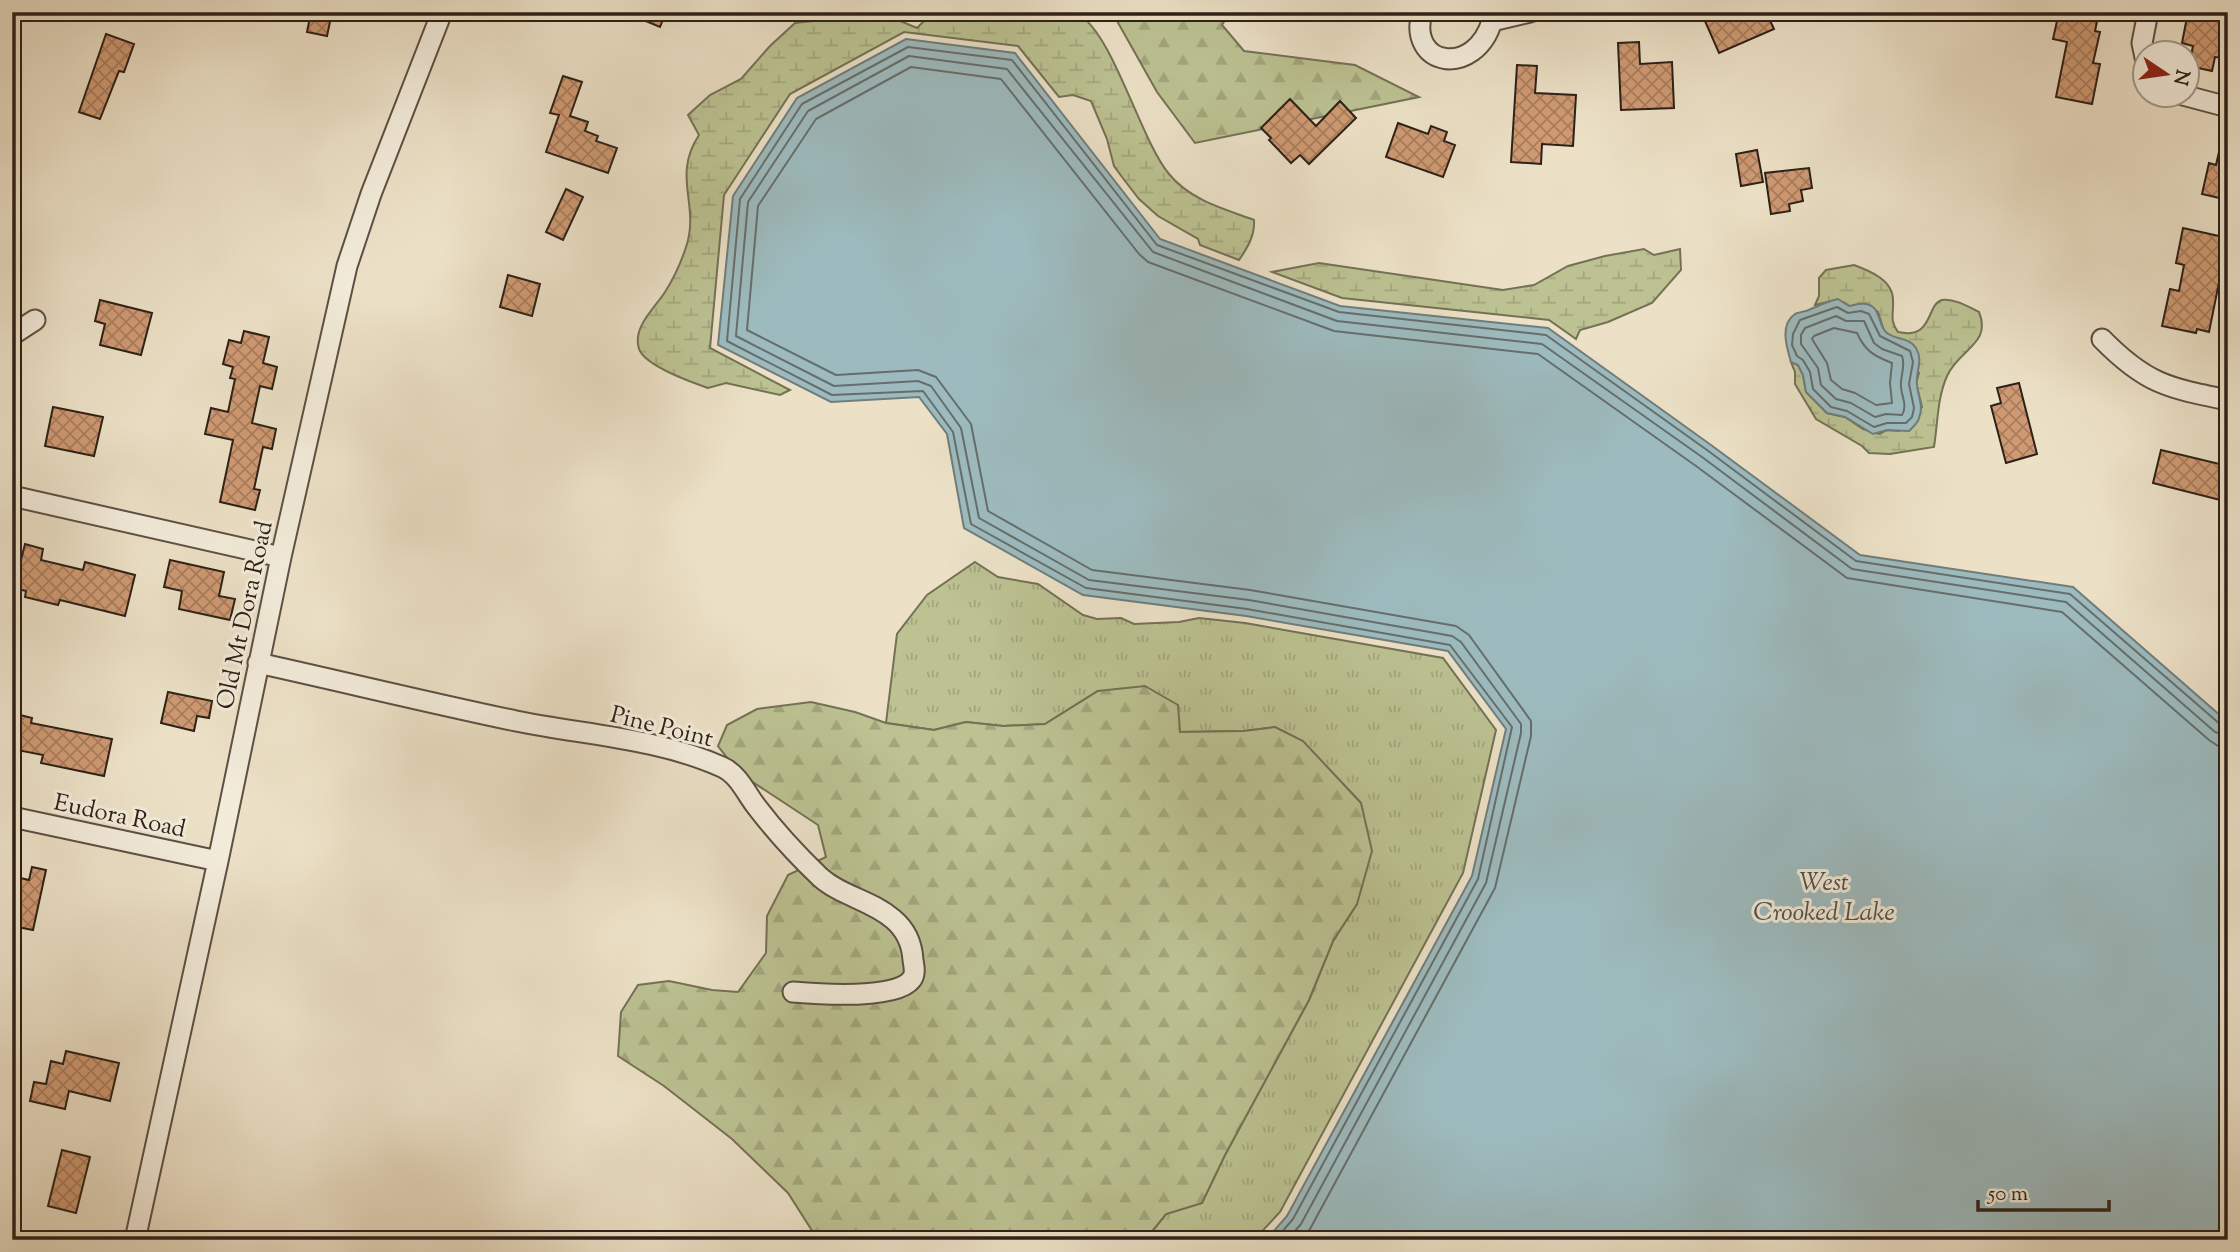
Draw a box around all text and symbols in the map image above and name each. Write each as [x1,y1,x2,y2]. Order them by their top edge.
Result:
north arrow [2132,38,2202,108]
text: N [2165,67,2195,88]
street label: Old Mt Dora Road [209,518,283,713]
street label: Pine Point [607,699,717,757]
street label: Eudora Road [51,786,189,848]
water label: West Crooked Lake [1753,865,1895,932]
scale bar [1978,1168,2109,1212]
text: 50 m [1987,1180,2028,1210]

